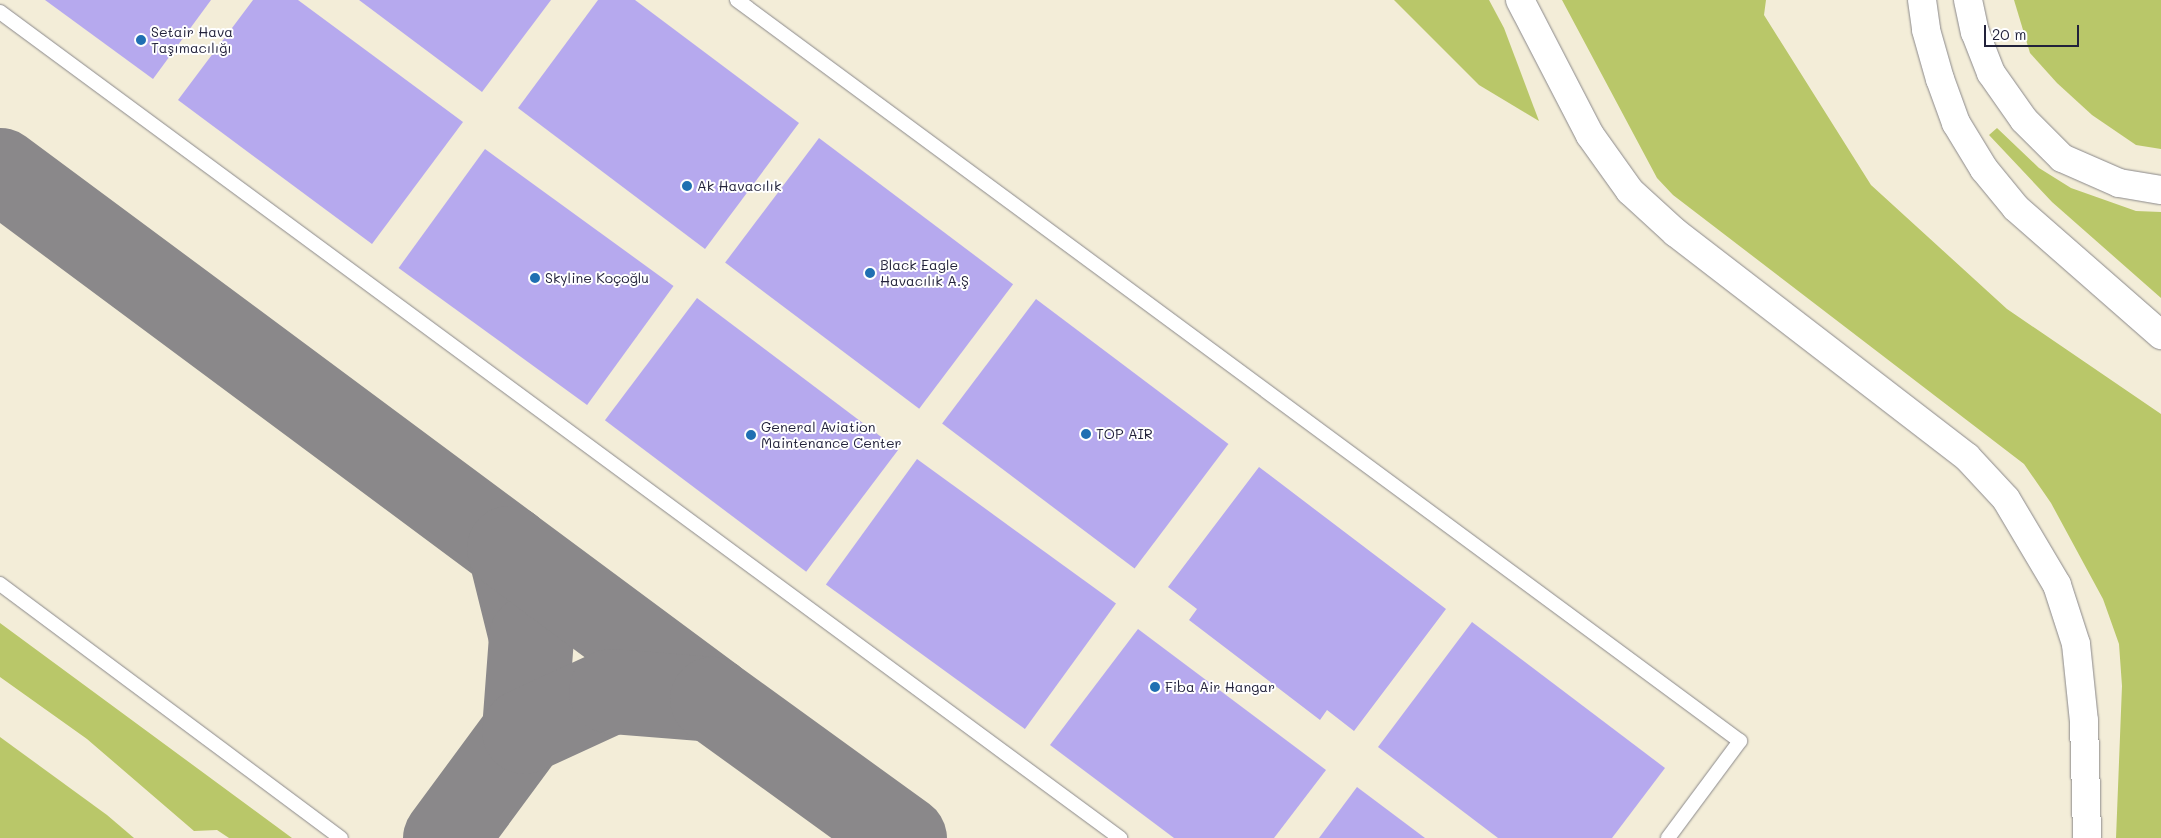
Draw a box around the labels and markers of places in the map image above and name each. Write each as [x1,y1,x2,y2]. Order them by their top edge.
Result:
place label: Setair Hava Taşımacılığı [151,24,233,56]
marker: Setair Hava Taşımacılığı [135,34,147,46]
place label: Ak Havacılık [697,178,781,194]
marker: Ak Havacılık [681,180,693,192]
place label: Black Eagle Havacılık A.Ş [880,257,969,290]
marker: Black Eagle Havacılık A.Ş [864,267,876,279]
place label: Skyline Koçoğlu [545,270,649,286]
marker: Skyline Koçoğlu [529,272,541,284]
place label: General Aviation Maintenance Center [761,419,902,452]
place label: TOP AIR [1096,426,1153,442]
marker: TOP AIR [1080,428,1092,440]
marker: General Aviation Maintenance Center [745,429,757,441]
place label: Fiba Air Hangar [1165,679,1275,695]
marker: Fiba Air Hangar [1149,681,1161,693]

